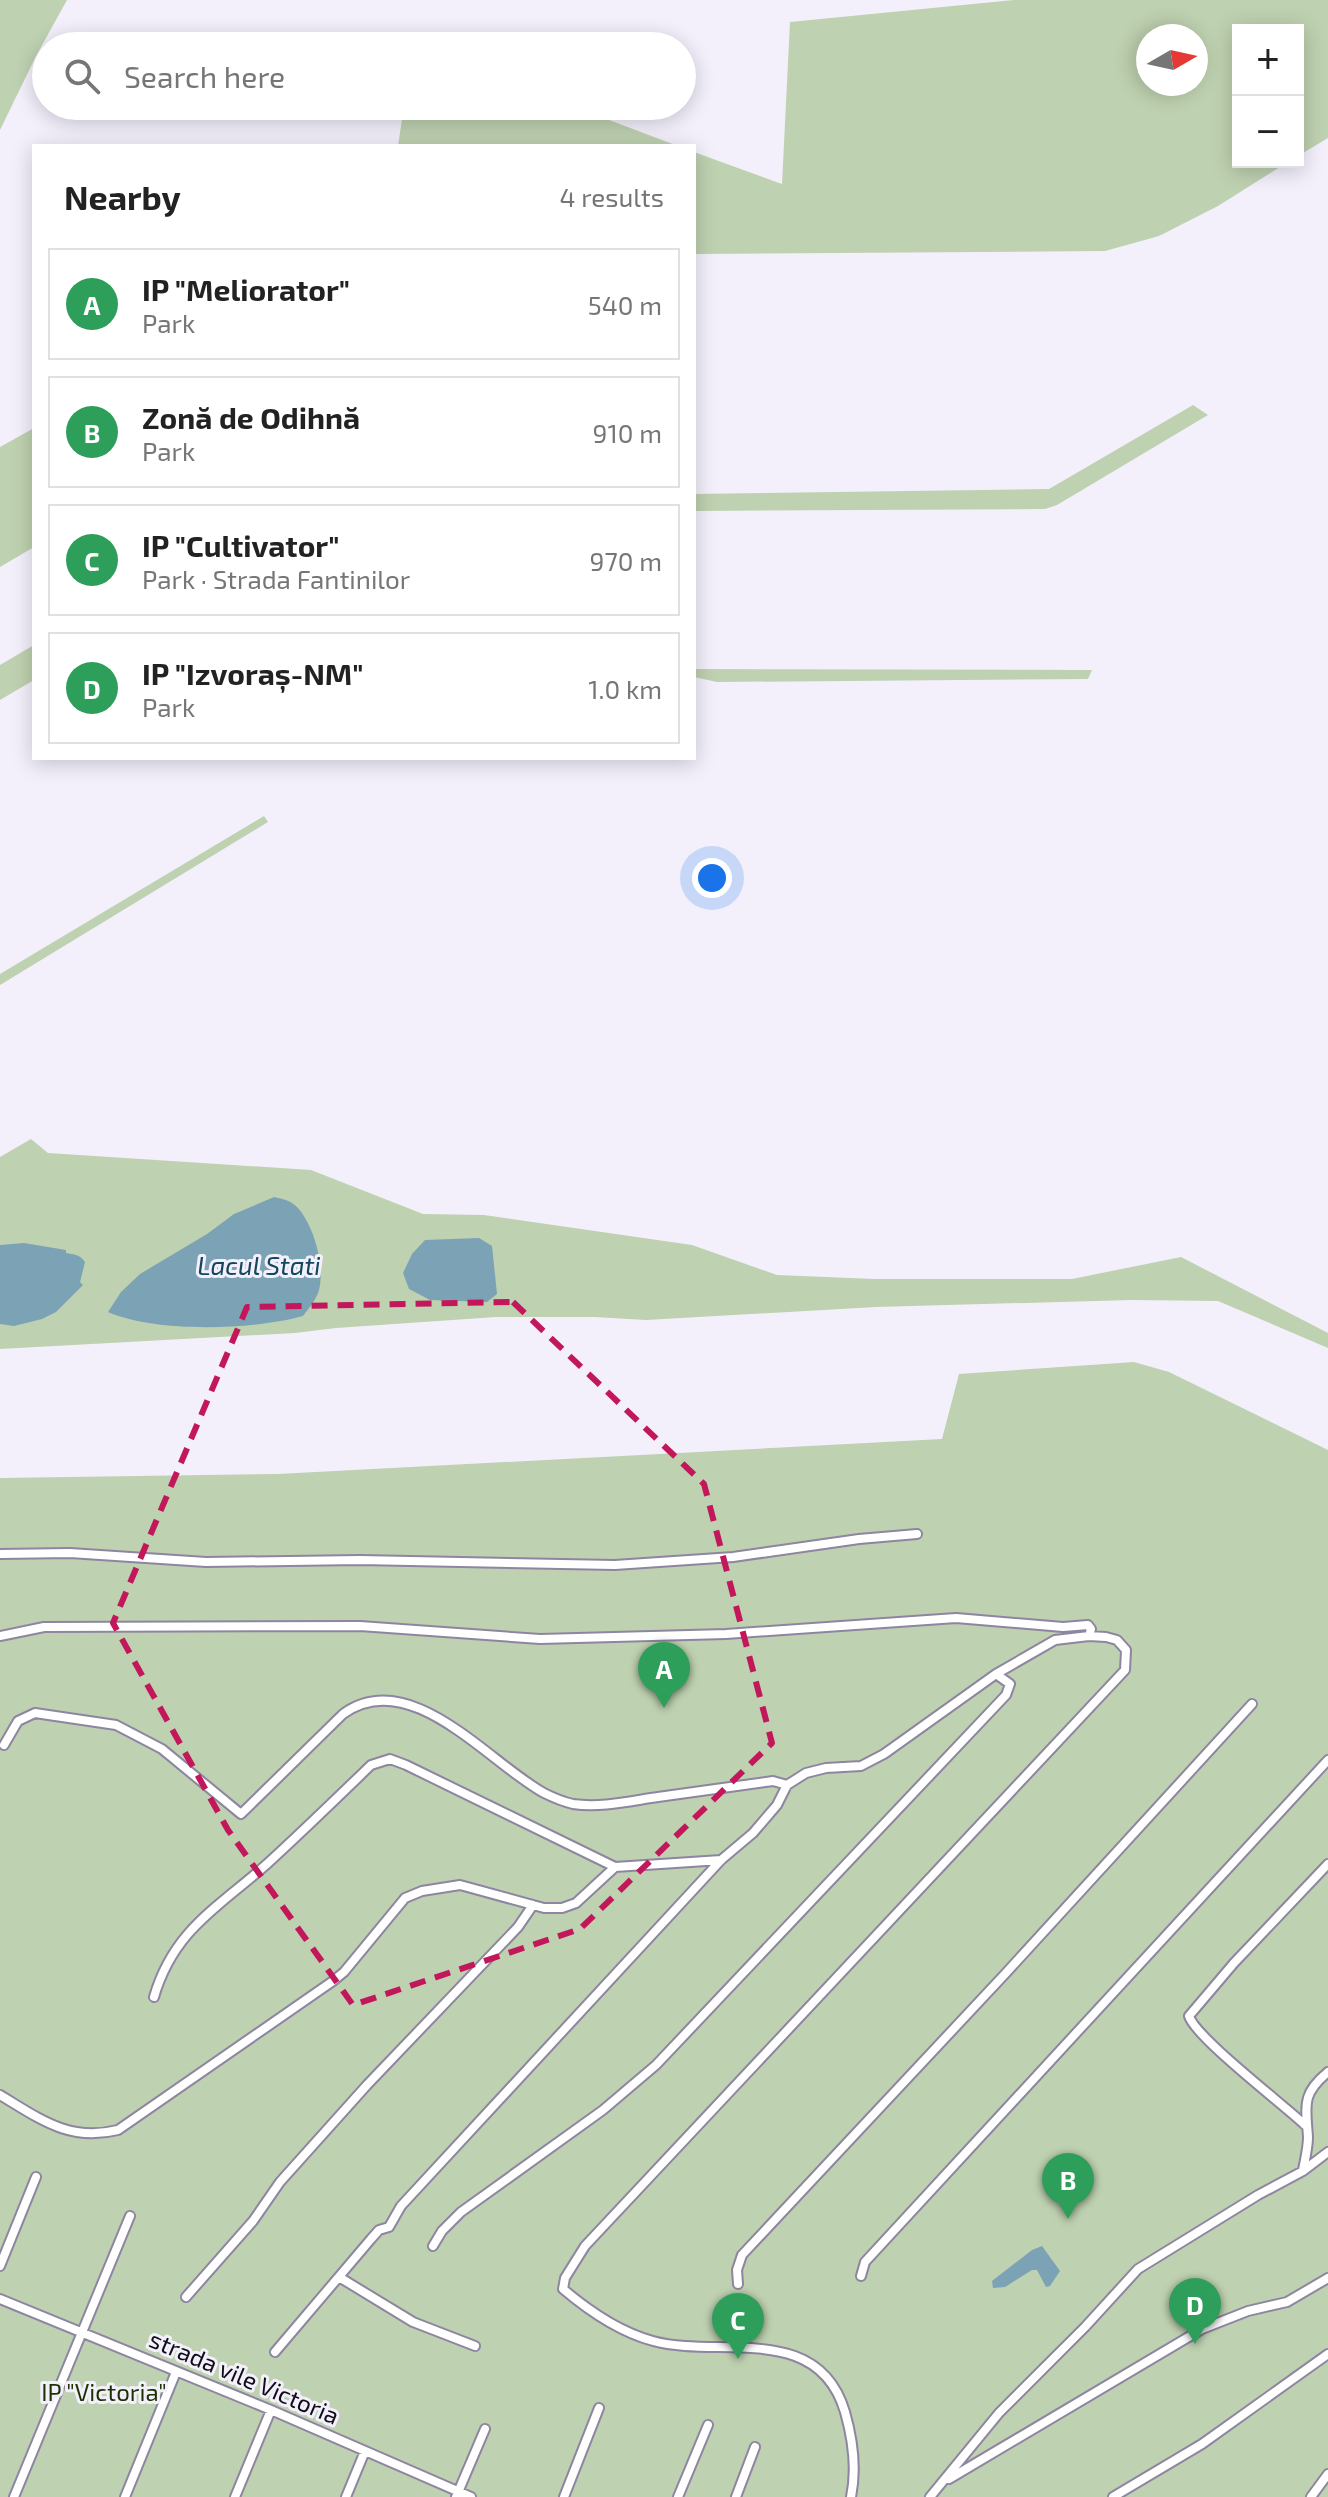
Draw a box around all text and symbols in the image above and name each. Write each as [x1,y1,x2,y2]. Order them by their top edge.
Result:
north arrow [1136,24,1208,96]
map controls [1232,24,1304,168]
button: + [1232,24,1304,96]
search box [32,32,696,120]
icon: search [60,54,104,98]
text: Search here [124,58,285,94]
button: − [1232,96,1304,168]
text: Nearby [64,176,181,217]
text: 4 results [559,181,664,212]
text: IP "Meliorator" [142,271,350,307]
text: A [84,289,100,320]
text: 540 m [588,289,662,320]
text: Park [142,307,195,338]
text: Zonă de Odihnă [142,399,360,435]
text: B [84,417,100,448]
text: 910 m [593,417,662,448]
text: Park [142,435,195,466]
text: IP "Cultivator" [142,527,339,563]
text: C [84,545,100,576]
text: 970 m [590,545,662,576]
text: Park · Strada Fantinilor [142,563,410,594]
text: IP "Izvoraș-NM" [142,655,363,691]
text: D [83,673,101,704]
text: 1.0 km [588,673,662,704]
text: Park [142,691,195,722]
your location [692,858,732,898]
water label: Lacul Stati [197,1249,321,1280]
pin: A [638,1642,690,1708]
pin: B [1042,2153,1094,2219]
pin: D [1169,2278,1221,2344]
pin: C [712,2293,764,2359]
street label: strada vile Victoria [145,2324,344,2430]
park label: IP "Victoria" [41,2377,167,2406]

